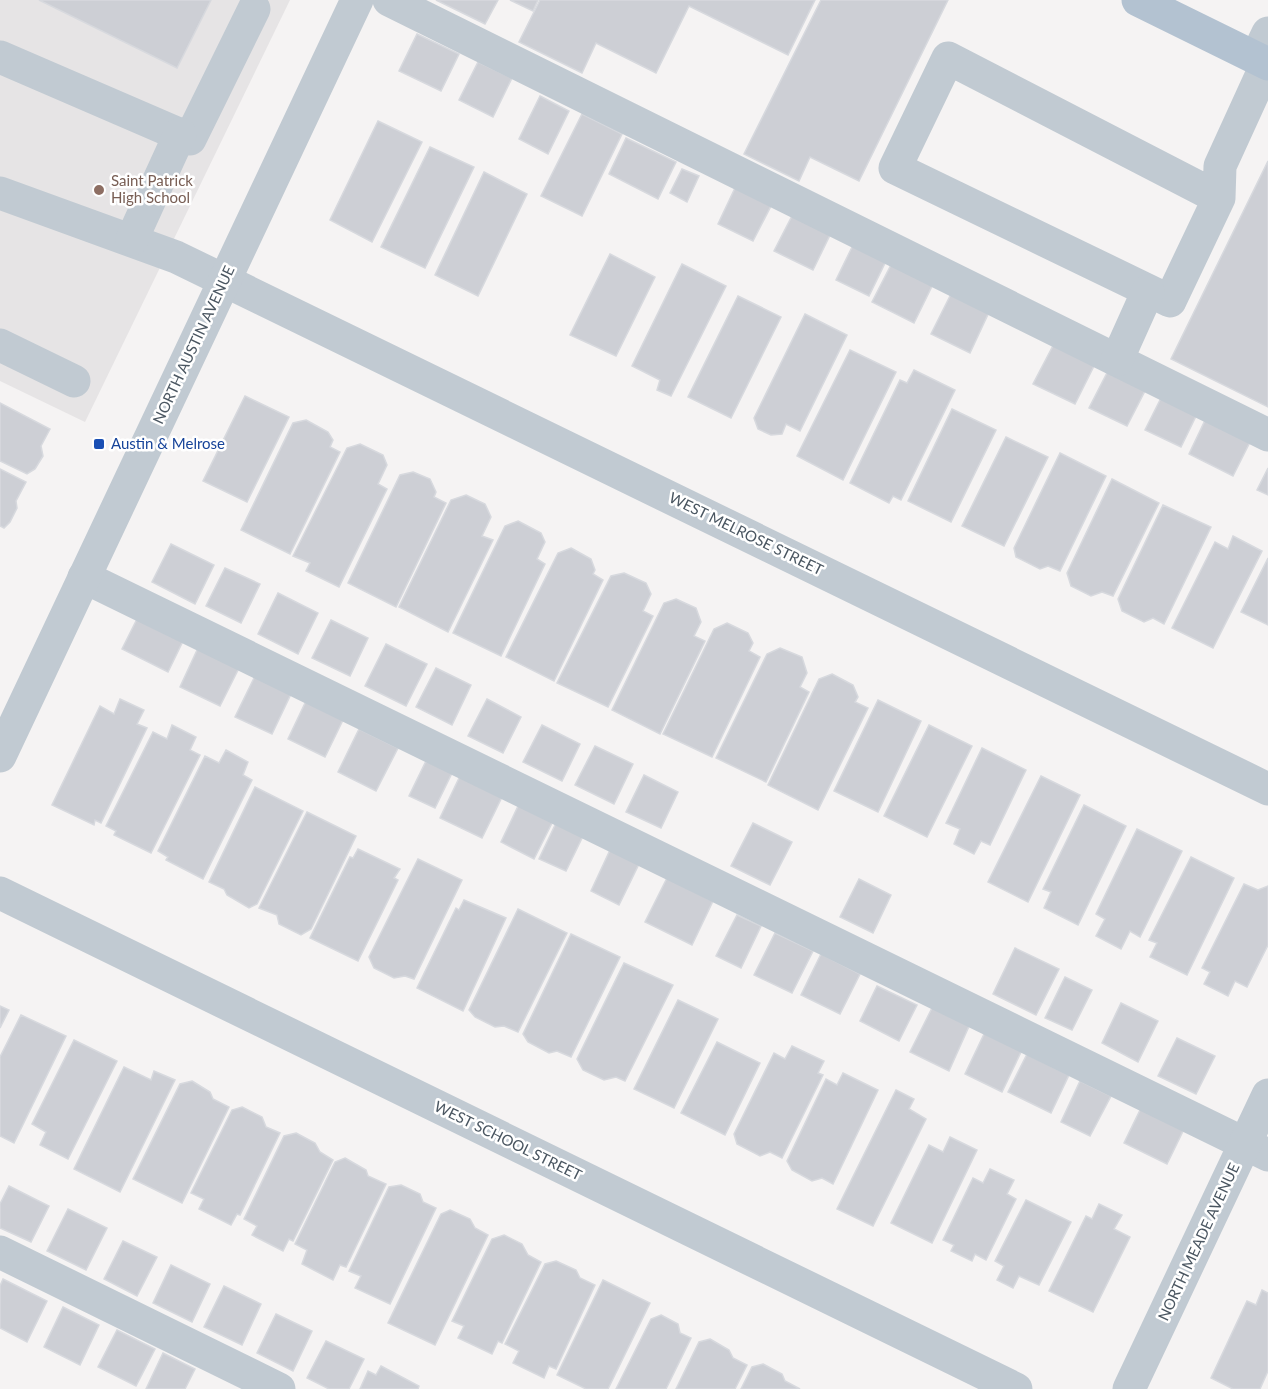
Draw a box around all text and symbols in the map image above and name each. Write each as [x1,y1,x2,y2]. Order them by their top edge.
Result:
place label: Saint Patrick High School [111,171,193,206]
marker: Saint Patrick High School [92,183,106,197]
street label: NORTH AUSTIN AVENUE [149,263,238,427]
place label: Austin & Melrose [111,434,225,452]
marker: Austin & Melrose [92,437,106,451]
street label: WEST MELROSE STREET [666,488,827,578]
street label: WEST SCHOOL STREET [432,1097,585,1184]
street label: NORTH MEADE AVENUE [1154,1160,1243,1323]

